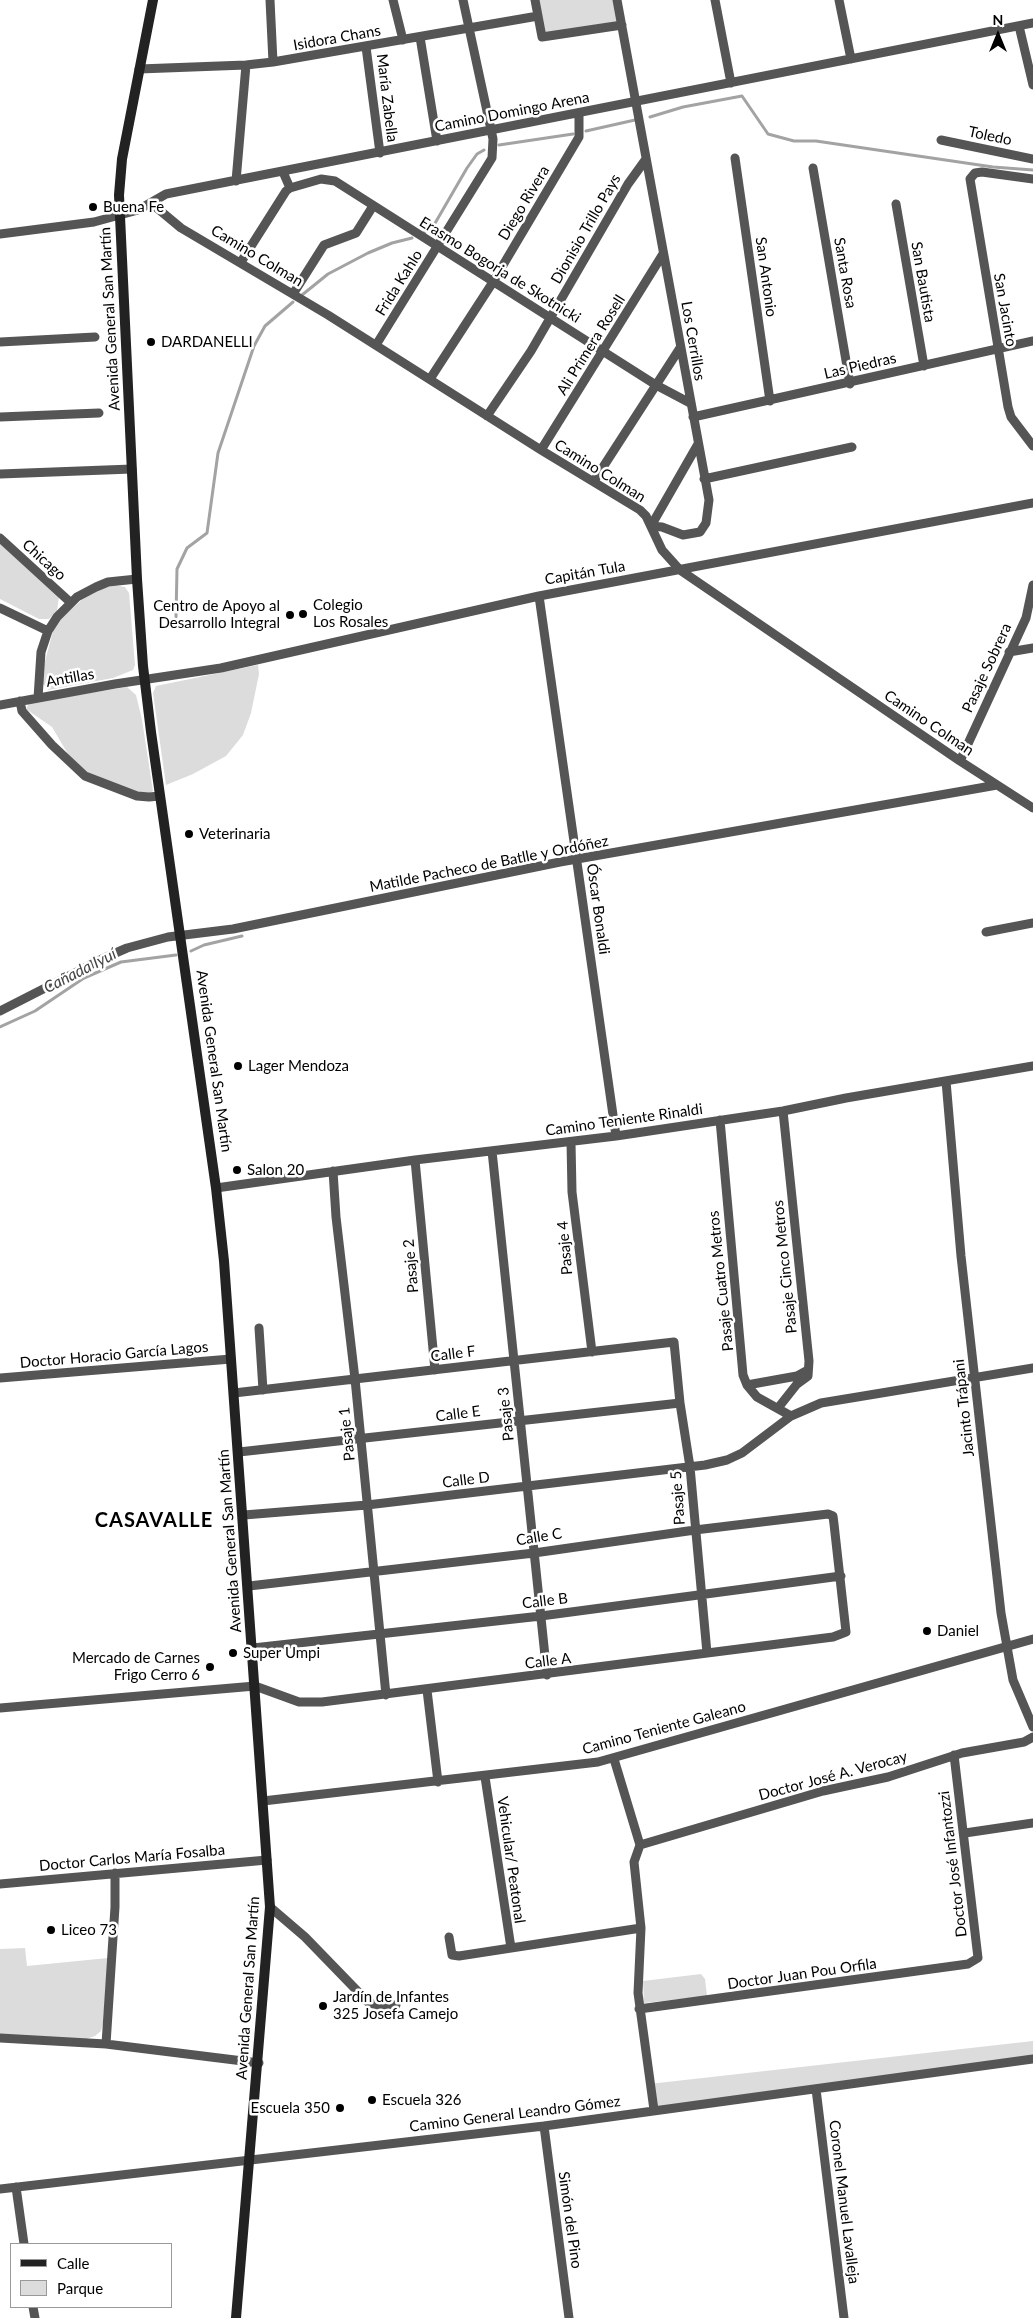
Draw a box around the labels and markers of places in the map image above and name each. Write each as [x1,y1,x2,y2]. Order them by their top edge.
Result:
place label: Buena Fe [103,198,164,216]
marker: Buena Fe [87,201,99,213]
place label: DARDANELLI [161,333,253,351]
marker: DARDANELLI [145,336,157,348]
place label: Colegio Los Rosales [313,596,388,631]
place label: Centro de Apoyo al Desarrollo Integral [153,597,280,632]
marker: Colegio Los Rosales [297,608,309,620]
marker: Centro de Apoyo al Desarrollo Integral [284,609,296,621]
place label: Veterinaria [199,825,271,843]
marker: Veterinaria [183,828,195,840]
place label: Lager Mendoza [248,1057,349,1075]
marker: Lager Mendoza [232,1060,244,1072]
place label: Salon 20 [247,1161,304,1179]
marker: Salon 20 [231,1164,243,1176]
place label: Daniel [937,1622,979,1640]
marker: Daniel [921,1625,933,1637]
place label: Super Umpi [243,1644,320,1662]
marker: Super Umpi [227,1647,239,1659]
place label: Mercado de Carnes Frigo Cerro 6 [72,1649,200,1684]
marker: Mercado de Carnes Frigo Cerro 6 [204,1661,216,1673]
place label: Liceo 73 [61,1921,117,1939]
marker: Liceo 73 [45,1924,57,1936]
place label: Jardín de Infantes 325 Josefa Camejo [333,1988,458,2023]
marker: Jardín de Infantes 325 Josefa Camejo [317,2000,329,2012]
place label: Escuela 326 [382,2091,461,2109]
marker: Escuela 326 [366,2094,378,2106]
place label: Escuela 350 [251,2099,330,2117]
marker: Escuela 350 [334,2102,346,2114]

